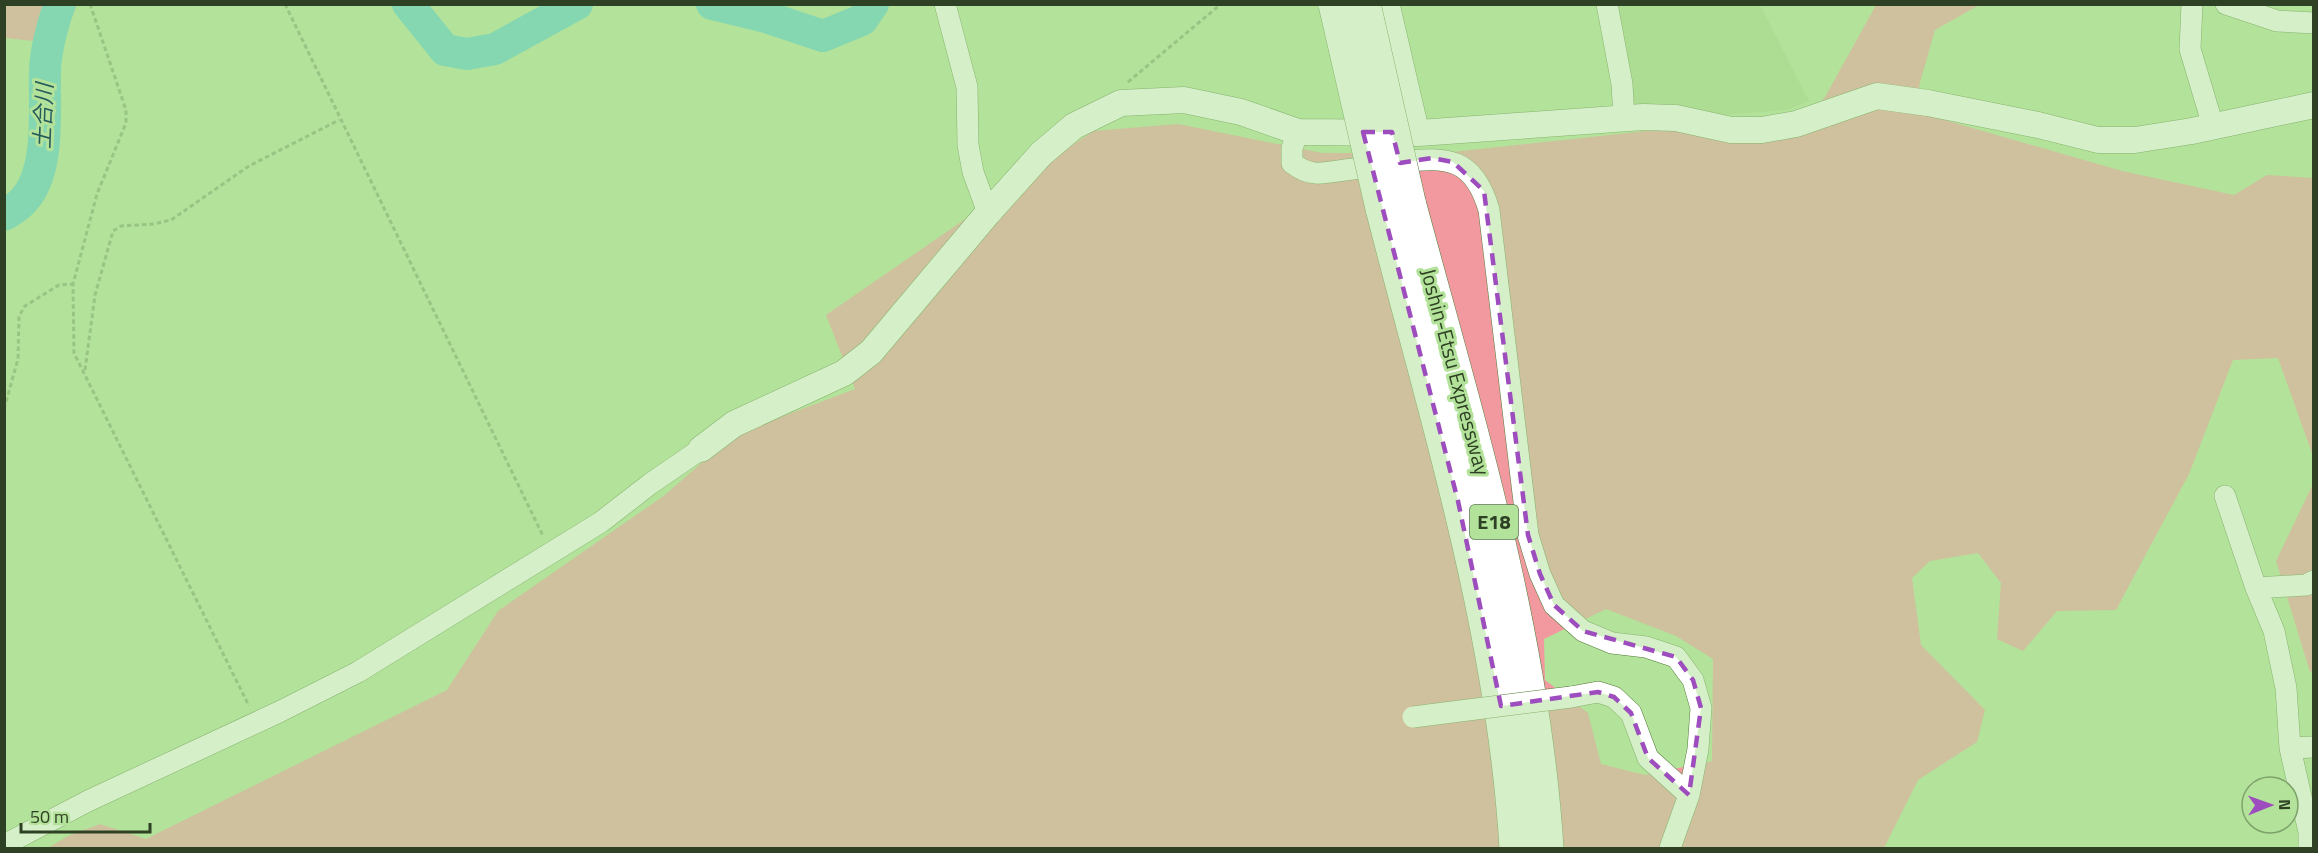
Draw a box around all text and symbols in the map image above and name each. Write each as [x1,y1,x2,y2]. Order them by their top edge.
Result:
water label: 土合川 [25,80,61,150]
street label: Joshin-Etsu Expressway [1413,265,1499,479]
road number: E18 [1470,505,1518,539]
north arrow [2240,775,2300,835]
scale bar [21,796,150,834]
text: N [2273,799,2297,810]
text: 50 m [30,803,69,830]

